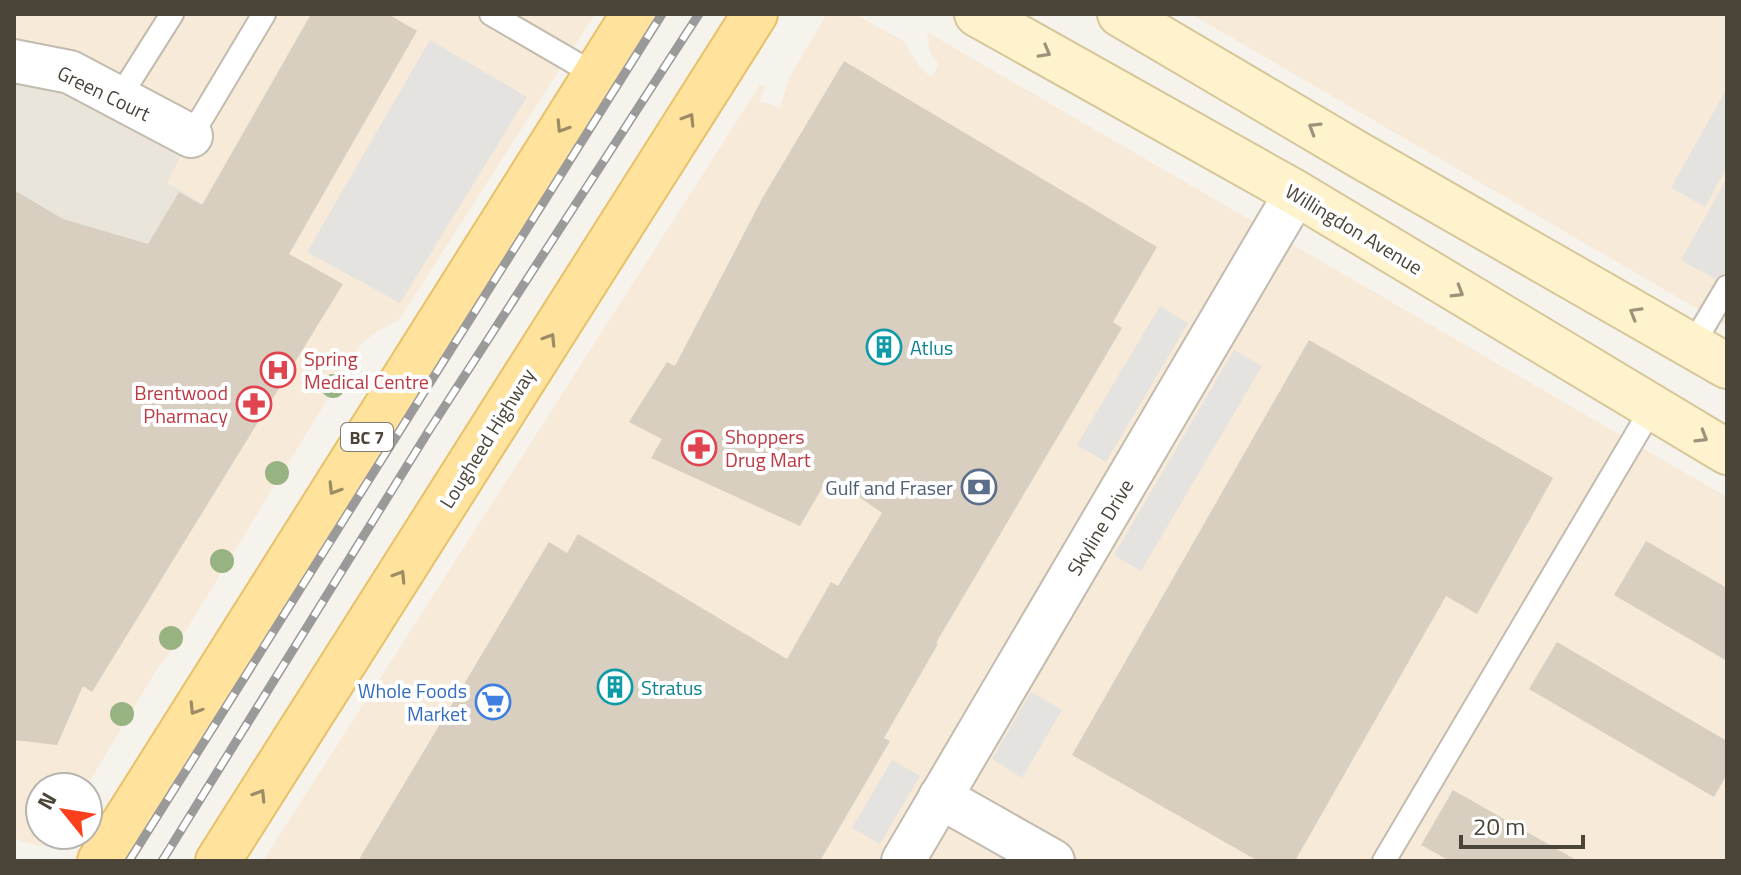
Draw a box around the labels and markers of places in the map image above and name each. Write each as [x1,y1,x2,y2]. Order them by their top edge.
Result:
building icon: Atlus [865,328,903,366]
place label: Atlus [910,332,953,363]
place label: Spring Medical Centre [304,343,429,397]
hospital icon: Spring Medical Centre [259,351,297,389]
place label: Brentwood Pharmacy [134,377,228,431]
pharmacy icon: Brentwood Pharmacy [235,385,273,423]
place label: Shoppers Drug Mart [725,421,811,475]
pharmacy icon: Shoppers Drug Mart [680,429,718,467]
bank icon: Gulf and Fraser [960,468,998,506]
place label: Gulf and Fraser [825,472,953,503]
building icon: Stratus [596,668,634,706]
place label: Stratus [641,672,703,703]
place label: Whole Foods Market [358,675,467,729]
supermarket icon: Whole Foods Market [474,683,512,721]

